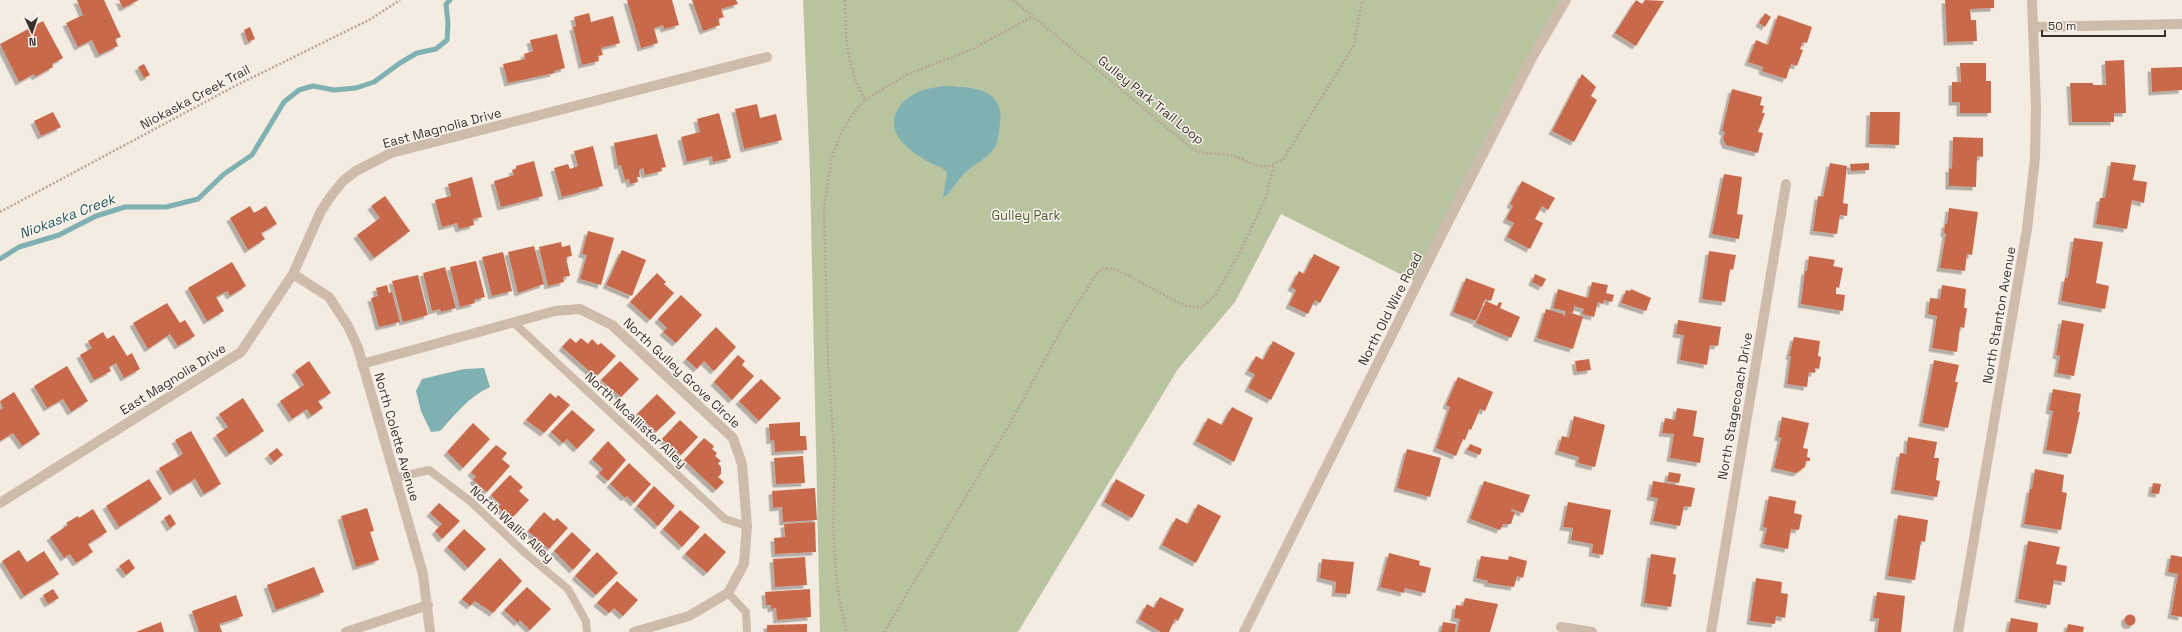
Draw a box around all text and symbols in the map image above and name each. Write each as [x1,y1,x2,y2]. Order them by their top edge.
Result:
north arrow [12,12,52,52]
scale bar [2042,12,2165,38]
text: 50 m [2048,18,2076,34]
text: N [28,35,37,49]
street label: Gulley Park Trail Loop [1094,52,1208,148]
street label: Niokaska Creek Trail [137,61,253,133]
street label: East Magnolia Drive [381,104,503,152]
water label: Niokaska Creek [17,189,119,243]
park label: Gulley Park [992,207,1060,224]
street label: North Stanton Avenue [1979,245,2019,385]
street label: North Old Wire Road [1354,250,1426,368]
street label: North Gulley Grove Circle [620,314,744,432]
street label: North Stagecoach Drive [1714,331,1756,481]
street label: East Magnolia Drive [117,339,229,419]
street label: North Mcallister Alley [581,368,691,472]
street label: North Colette Avenue [370,371,424,503]
street label: North Wallis Alley [466,482,558,566]

